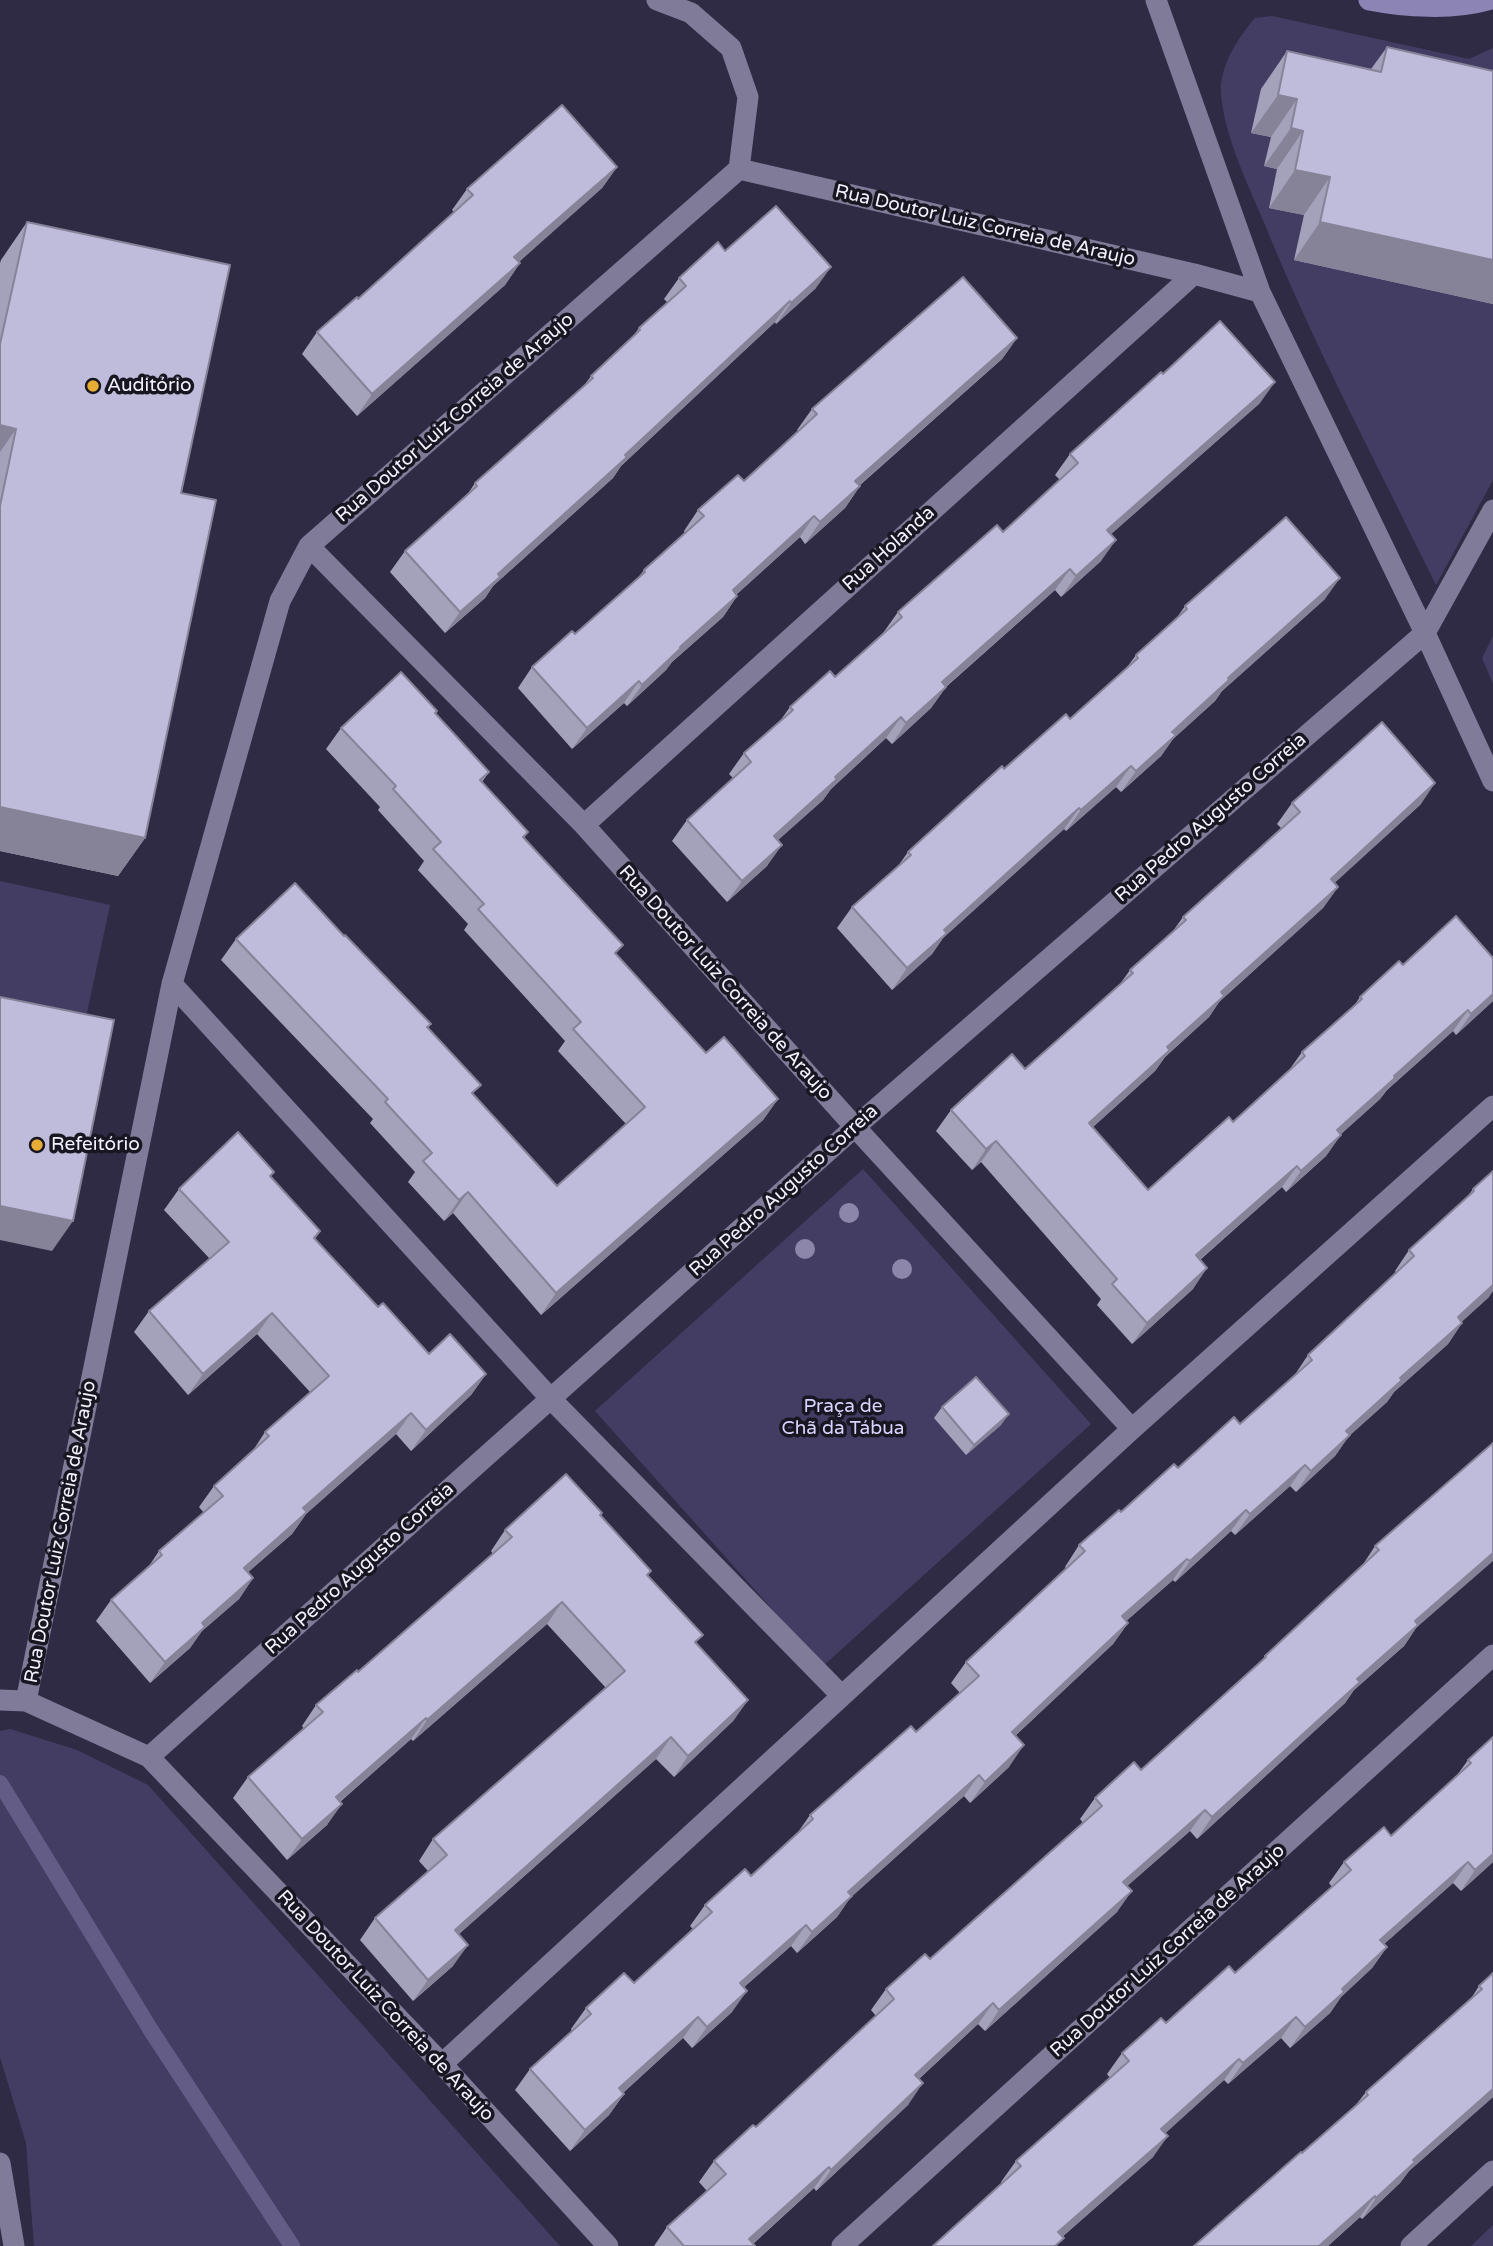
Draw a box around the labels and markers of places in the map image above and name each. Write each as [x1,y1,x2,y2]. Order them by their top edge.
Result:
place label: Auditório [107,375,191,397]
marker: Auditório [85,378,101,394]
place label: Refeitório [51,1134,140,1156]
marker: Refeitório [29,1137,45,1153]

